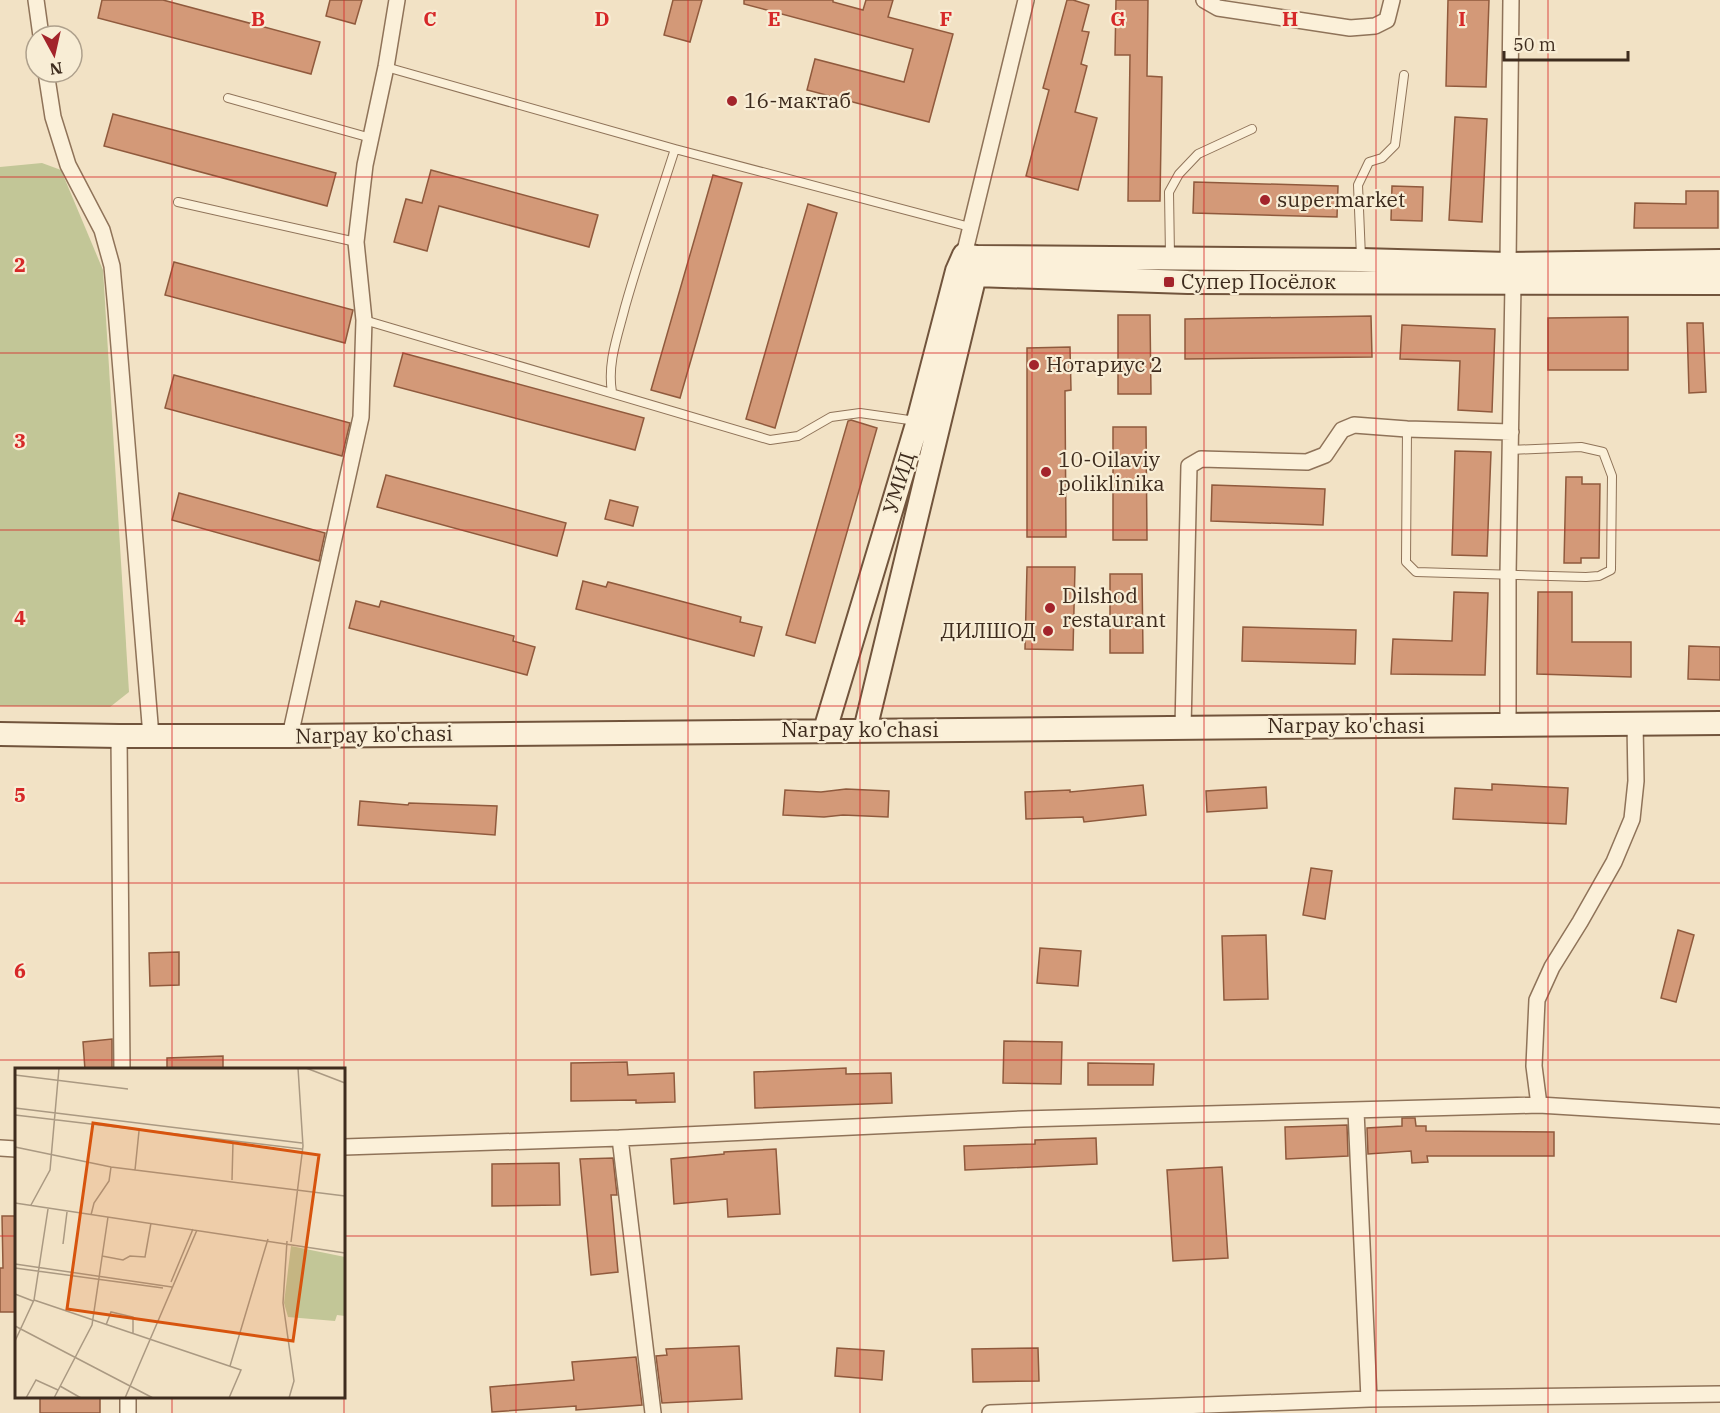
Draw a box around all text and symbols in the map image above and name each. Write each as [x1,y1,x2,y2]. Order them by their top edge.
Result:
text: B [251,5,265,32]
text: C [423,5,437,32]
text: D [594,5,610,32]
text: E [767,5,781,32]
text: F [940,5,952,32]
text: G [1110,5,1126,32]
text: H [1282,5,1298,32]
text: I [1458,5,1466,32]
north arrow [24,24,84,84]
scale bar [1504,24,1628,62]
text: 50 m [1513,33,1556,56]
text: N [48,58,64,80]
place label: 16-мактаб [744,86,851,114]
marker: 16-мактаб [725,94,739,108]
place label: supermarket [1277,185,1405,213]
marker: supermarket [1258,193,1272,207]
text: 2 [14,251,26,278]
place label: Супер Посёлок [1181,267,1336,295]
marker: Супер Посёлок [1162,275,1176,289]
place label: Нотариус 2 [1046,350,1163,378]
marker: Нотариус 2 [1027,358,1041,372]
text: 3 [14,427,26,454]
place label: 10-Oilaviy poliklinika [1058,445,1165,497]
street label: УМИД [875,448,921,517]
marker: 10-Oilaviy poliklinika [1039,465,1053,479]
place label: Dilshod restaurant [1062,581,1166,633]
marker: Dilshod restaurant [1043,601,1057,615]
text: 4 [14,604,26,631]
place label: ДИЛШОД [941,616,1036,644]
marker: ДИЛШОД [1041,624,1055,638]
street label: Narpay ko'chasi [1267,711,1425,739]
street label: Narpay ko'chasi [781,715,939,743]
street label: Narpay ko'chasi [295,719,453,749]
text: 5 [14,781,26,808]
text: 6 [14,957,26,984]
inset map [15,1068,345,1398]

